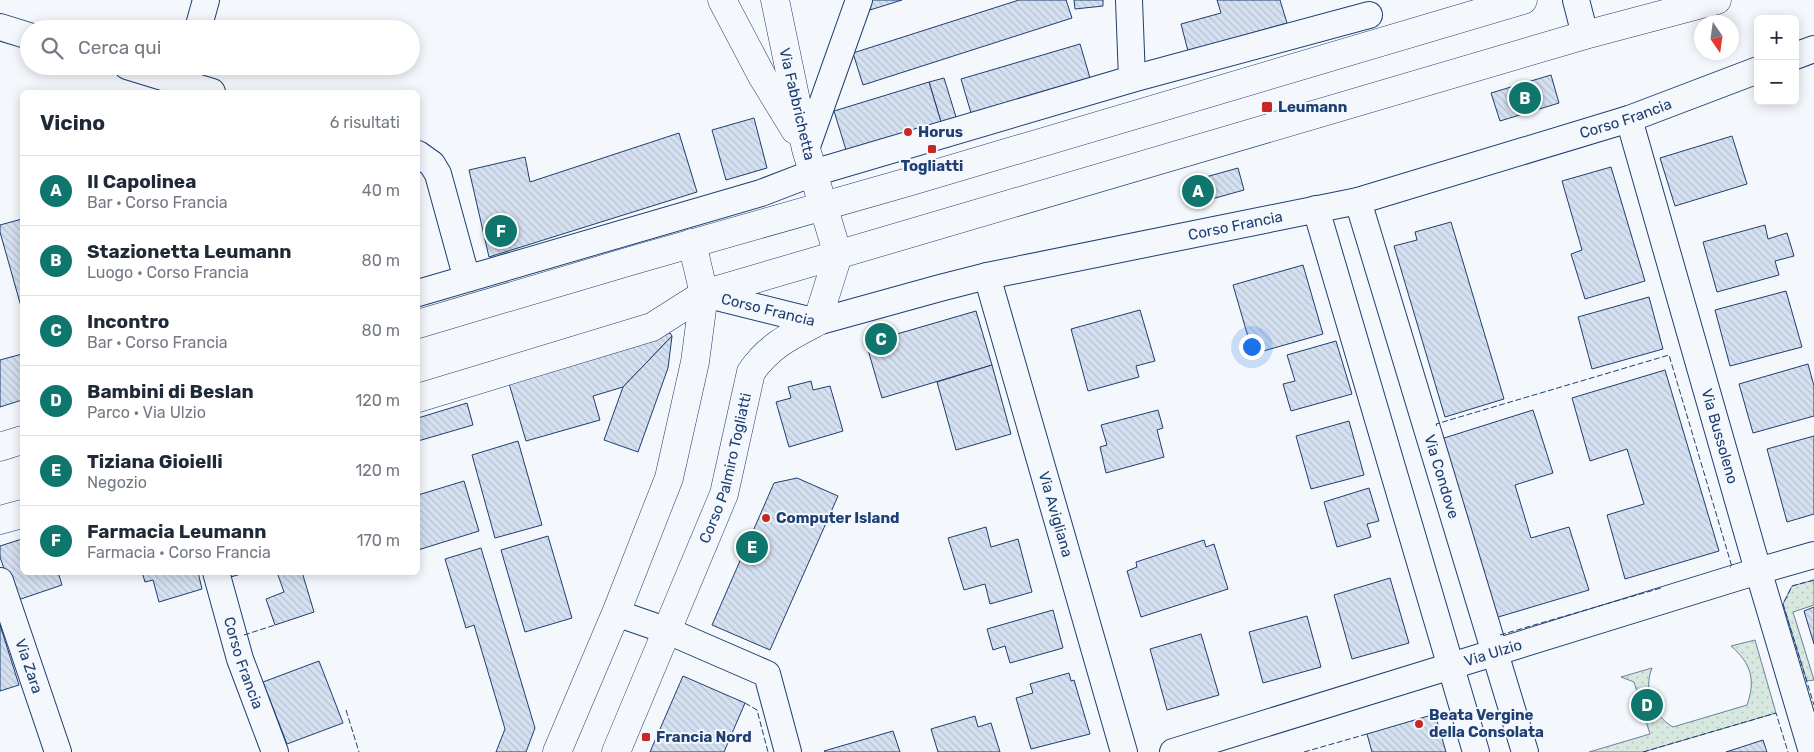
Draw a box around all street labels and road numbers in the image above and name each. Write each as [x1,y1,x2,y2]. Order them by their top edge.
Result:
street label: Via Fabbrichetta [775,46,819,162]
street label: Corso Francia [1577,95,1674,142]
street label: Corso Francia [1187,207,1284,244]
street label: Corso Francia [719,290,817,330]
street label: Via Bussoleno [1698,387,1742,486]
street label: Corso Palmiro Togliatti [695,391,755,546]
street label: Via Condove [1420,432,1463,521]
street label: Via Avigliana [1035,469,1076,559]
street label: Corso Francia [220,615,267,712]
street label: Via Ulzio [1462,636,1524,670]
street label: Via Zara [11,637,47,696]

